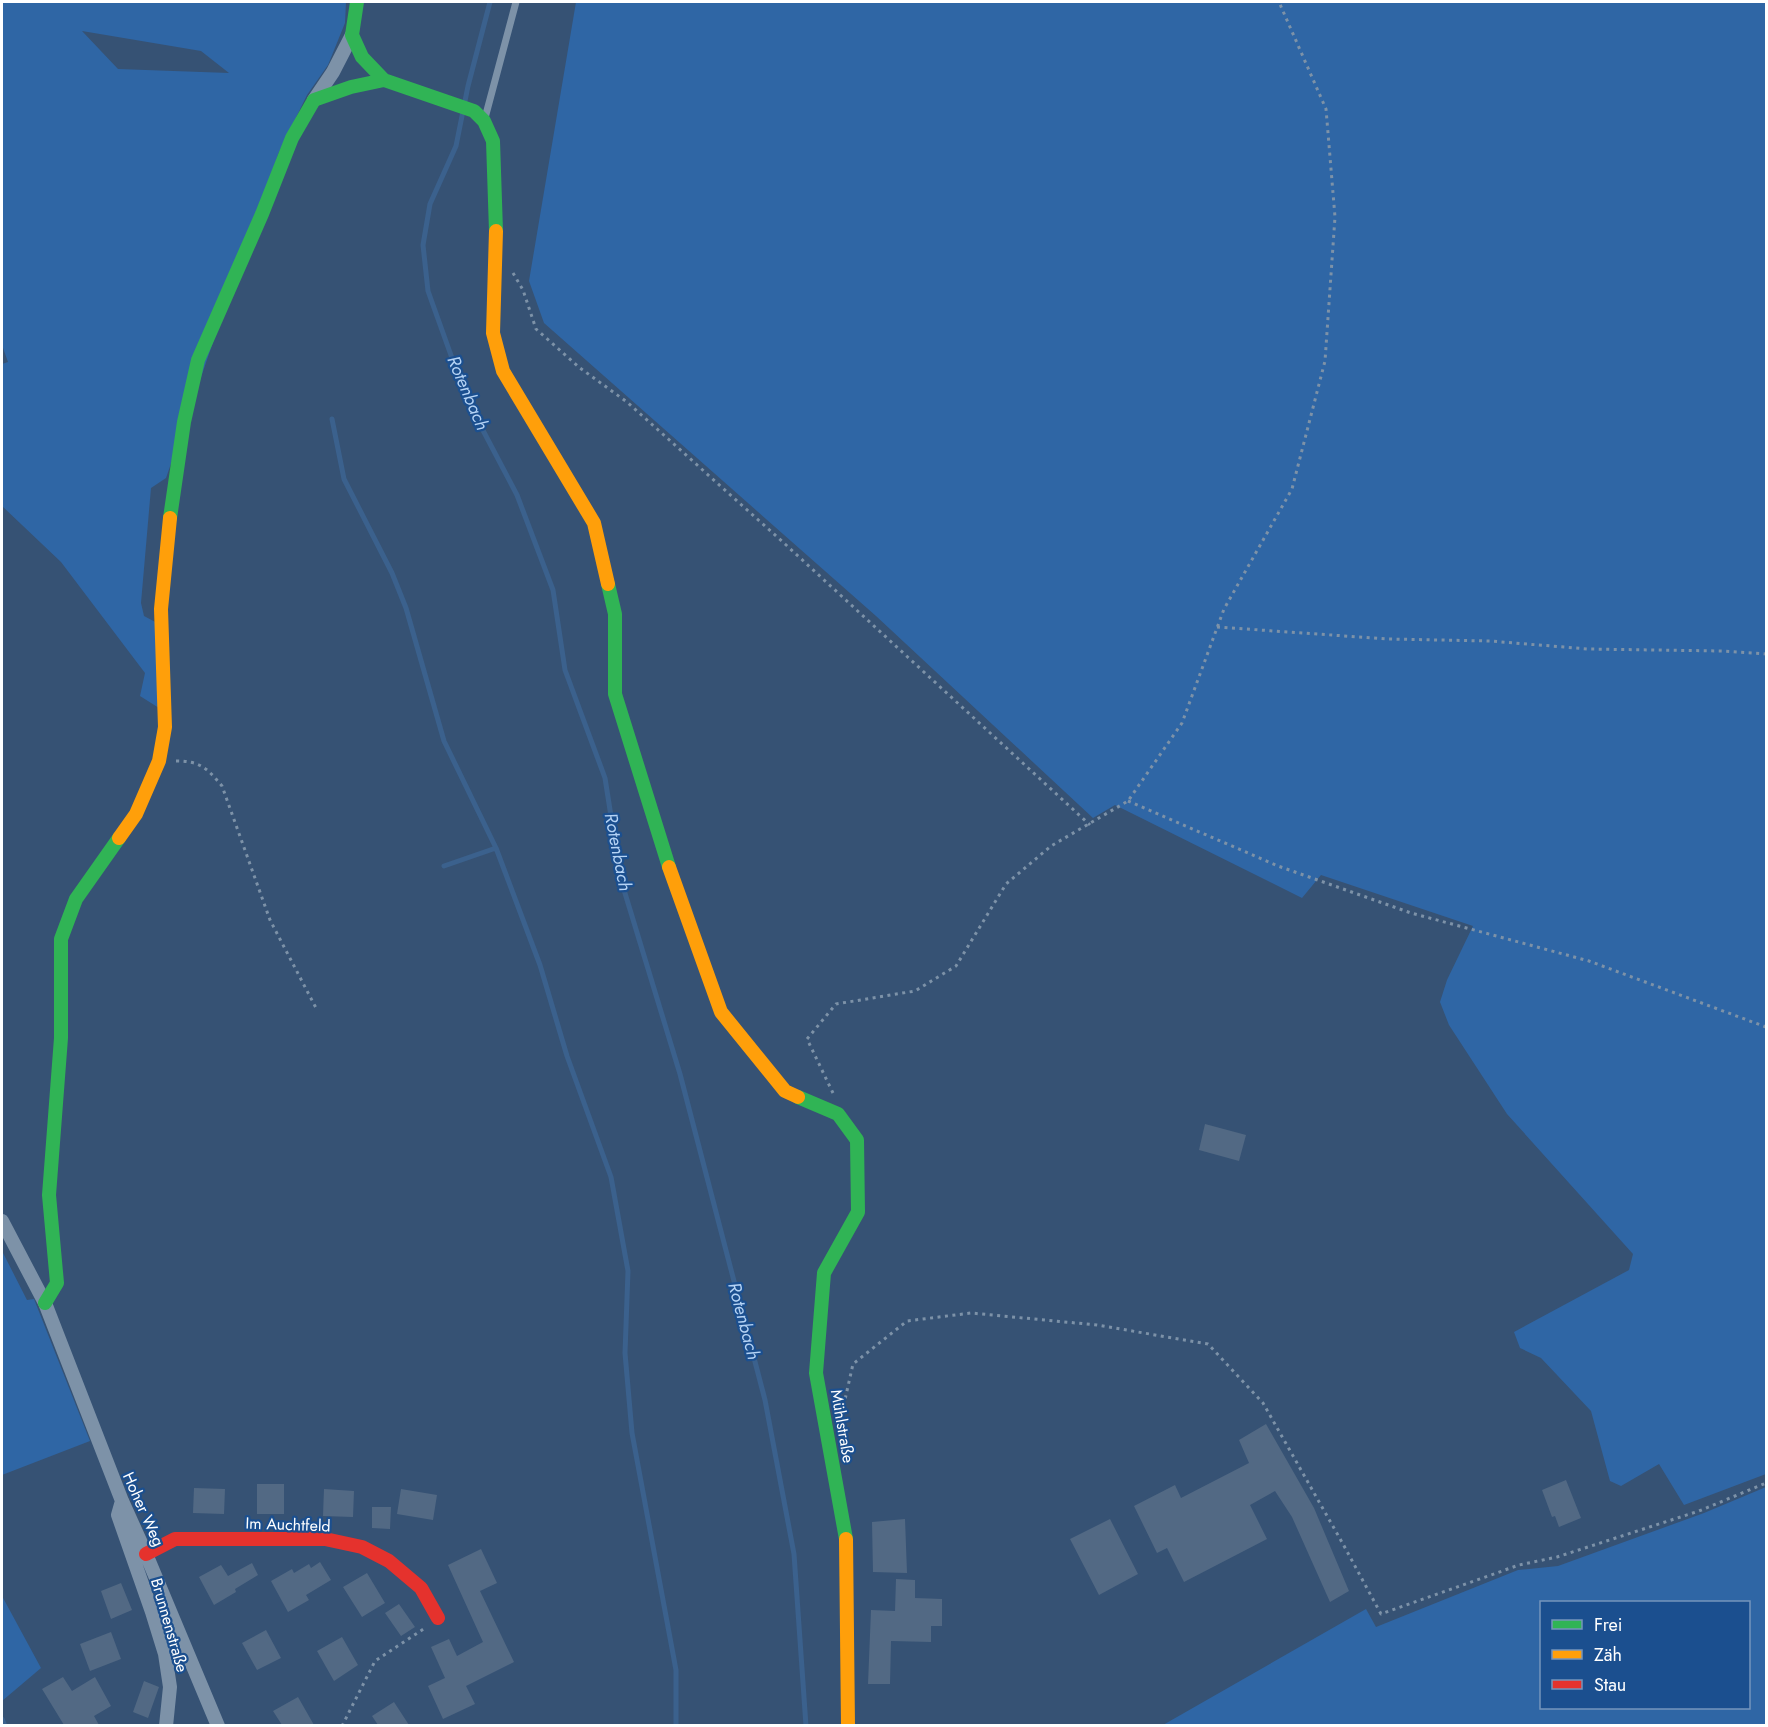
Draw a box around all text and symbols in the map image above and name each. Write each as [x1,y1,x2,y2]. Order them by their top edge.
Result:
water label: Rotenbach [441,352,495,434]
water label: Rotenbach [598,811,638,893]
water label: Rotenbach [721,1279,767,1363]
street label: Mühlstraße [825,1388,860,1465]
street label: Hoher Weg [117,1468,170,1550]
street label: Im Auchtfeld [245,1512,331,1537]
street label: Brunnenstraße [145,1575,194,1675]
legend [1540,1601,1750,1709]
text: Frei [1594,1612,1623,1638]
text: Zäh [1594,1642,1622,1668]
text: Stau [1594,1672,1626,1698]

